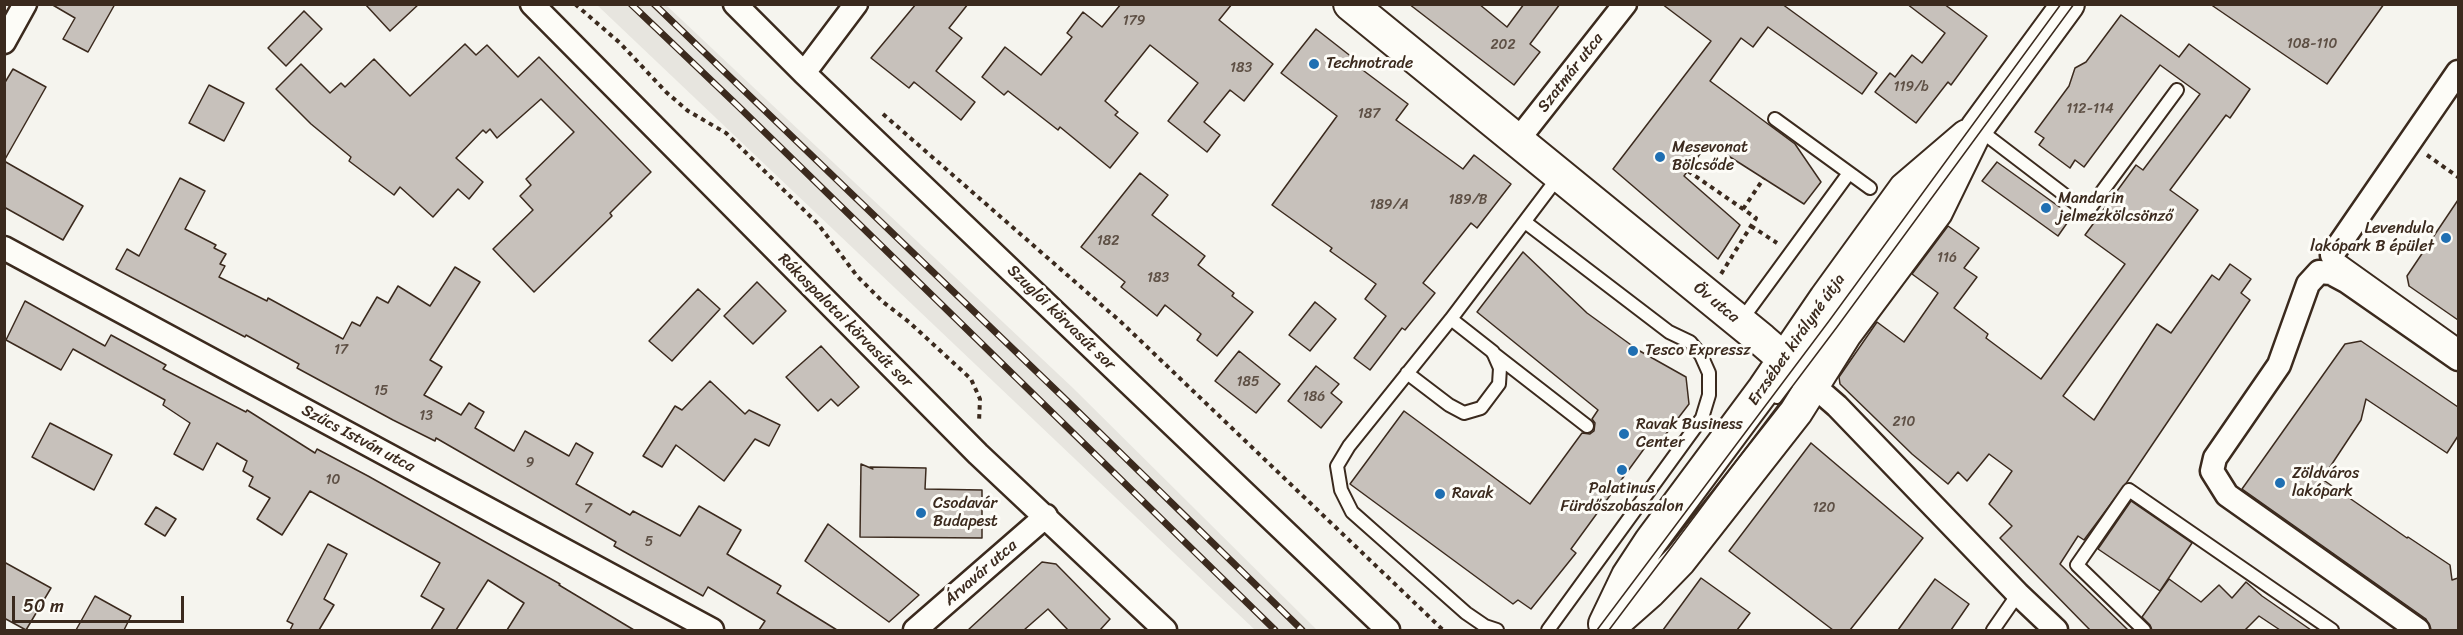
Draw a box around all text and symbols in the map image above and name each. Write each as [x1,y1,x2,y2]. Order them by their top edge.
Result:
house number: 179 [1123,13,1145,29]
street label: Szatmár utca [1534,30,1608,116]
house number: 108-110 [2287,36,2337,52]
house number: 202 [1490,37,1516,53]
place label: Technotrade [1326,54,1413,74]
marker: Technotrade [1307,57,1321,71]
house number: 183 [1230,60,1252,76]
house number: 119/b [1893,79,1929,95]
house number: 112-114 [2066,101,2114,117]
house number: 187 [1358,106,1380,122]
place label: Mesevonat Bölcsőde [1672,138,1748,176]
marker: Mesevonat Bölcsőde [1653,150,1667,164]
place label: Mandarin jelmezkölcsönző [2058,189,2173,227]
house number: 189/B [1449,192,1487,208]
house number: 189/A [1369,197,1409,213]
marker: Mandarin jelmezkölcsönző [2039,201,2053,215]
place label: Levendula lakópark B épület [2310,219,2434,257]
marker: Levendula lakópark B épület [2439,231,2453,245]
house number: 182 [1097,233,1119,249]
street label: Rákospalotai körvasút sor [774,250,916,392]
house number: 116 [1937,250,1957,266]
street label: Szuglói körvasút sor [1003,261,1119,375]
house number: 183 [1147,270,1169,286]
street label: Erzsébet királyné útja [1744,271,1850,409]
street label: Öv utca [1689,279,1743,327]
place label: Tesco Expressz [1645,341,1751,361]
house number: 17 [334,342,348,358]
marker: Tesco Expressz [1626,344,1640,358]
house number: 185 [1236,374,1260,390]
house number: 15 [374,383,388,399]
house number: 186 [1303,389,1325,405]
street label: Szűcs István utca [298,401,418,477]
house number: 13 [419,408,433,424]
house number: 210 [1893,414,1915,430]
place label: Ravak Business Center [1636,415,1743,453]
marker: Ravak Business Center [1617,427,1631,441]
house number: 9 [526,455,534,471]
marker: Palatinus Fürdőszobaszalon [1615,463,1629,477]
place label: Zöldváros lakópark [2292,464,2359,502]
house number: 10 [326,472,340,488]
marker: Zöldváros lakópark [2273,476,2287,490]
place label: Palatinus Fürdőszobaszalon [1561,479,1683,517]
place label: Ravak [1452,484,1494,504]
marker: Ravak [1433,487,1447,501]
place label: Csodavár Budapest [933,494,998,532]
house number: 120 [1813,500,1835,516]
house number: 7 [584,501,592,517]
marker: Csodavár Budapest [914,506,928,520]
house number: 5 [645,534,653,550]
street label: Árvavár utca [941,536,1021,610]
scale bar [15,584,188,622]
text: 50 m [23,590,64,622]

